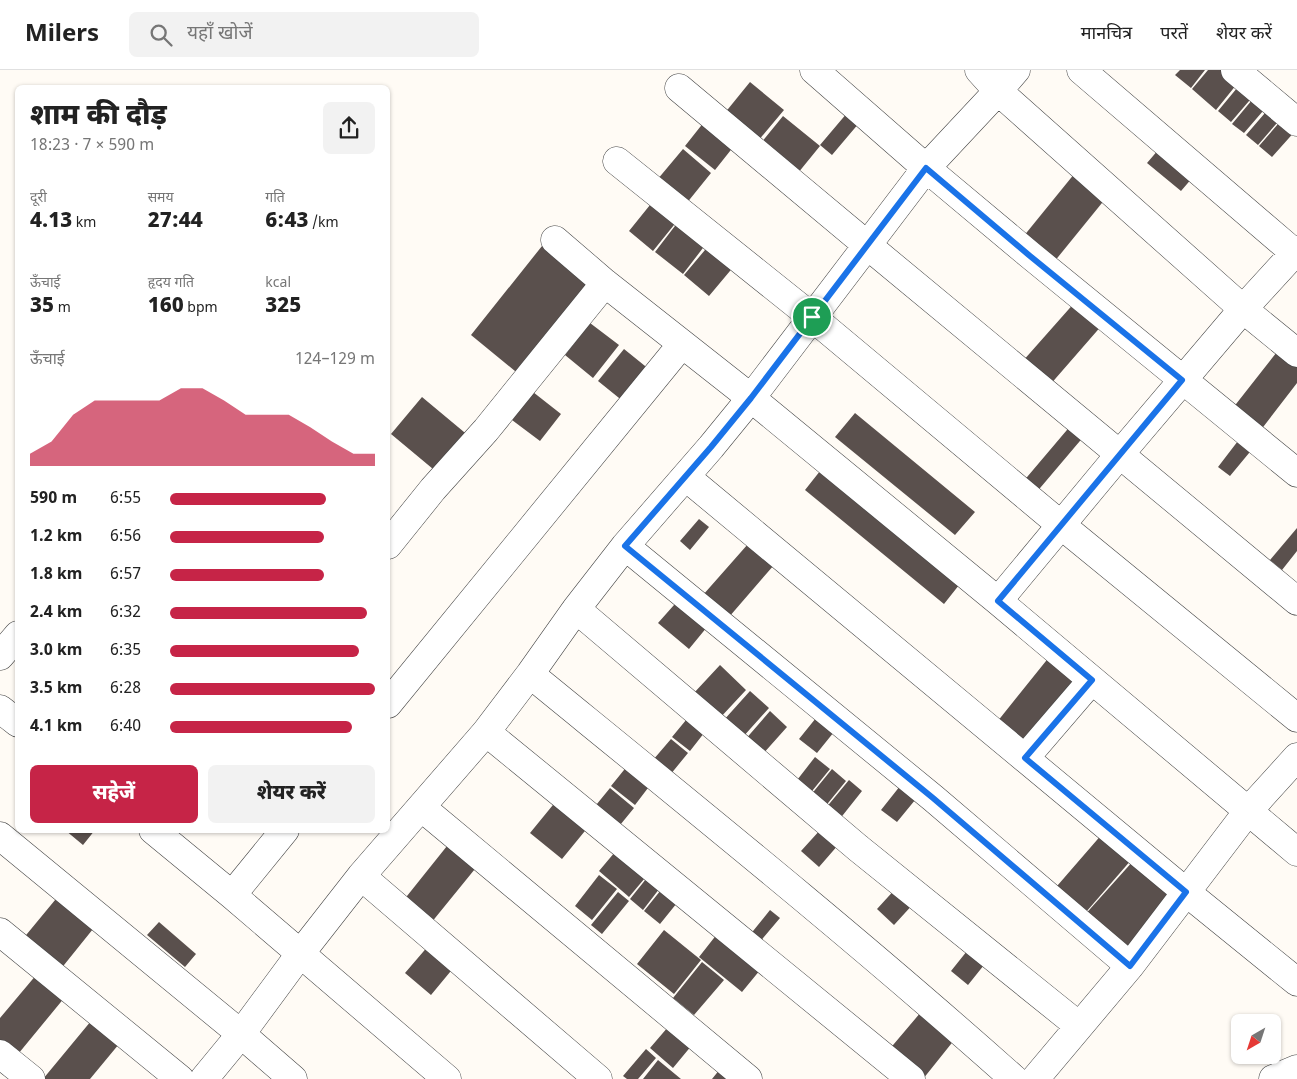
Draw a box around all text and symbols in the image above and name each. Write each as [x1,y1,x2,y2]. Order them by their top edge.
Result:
search box [129,12,479,57]
text: Milers [25,19,99,51]
icon: search [147,21,175,49]
text: यहाँ खोजें [187,22,253,47]
text: मानचित्र [1081,23,1132,46]
text: परतें [1160,23,1188,46]
text: शेयर करें [1216,23,1272,46]
text: शाम की दौड़ [30,99,167,135]
button: share [323,102,375,154]
text: 18:23 · 7 × 590 m [30,136,154,157]
text: दूरी [30,189,47,208]
text: समय [148,189,174,208]
text: गति [265,189,285,208]
text: 4.13 [30,208,72,236]
text: 27:44 [148,208,203,236]
text: 6:43 [265,208,308,236]
text: km [72,214,96,233]
text: /km [308,214,339,233]
text: ऊँचाई [30,274,60,293]
text: हृदय गति [148,274,194,293]
text: kcal [265,274,291,293]
text: 35 [30,293,54,321]
text: 160 [148,293,184,321]
text: 325 [265,293,301,321]
pin [791,296,833,338]
text: m [54,299,71,318]
text: bpm [184,299,218,318]
icon: arrive [798,303,826,331]
text: ऊँचाई [30,350,65,371]
text: 124–129 m [295,350,375,371]
text: 590 m [30,489,77,510]
text: 6:55 [110,489,141,510]
text: 1.2 km [30,527,82,548]
text: 6:56 [110,527,141,548]
text: 1.8 km [30,565,82,586]
text: 6:57 [110,565,141,586]
text: 2.4 km [30,603,82,624]
text: 6:32 [110,603,141,624]
text: 3.0 km [30,641,82,662]
text: 6:35 [110,641,141,662]
text: 3.5 km [30,679,82,700]
text: 6:28 [110,679,141,700]
text: 4.1 km [30,717,82,738]
text: 6:40 [110,717,141,738]
button: सहेजें [30,765,198,823]
button: शेयर करें [208,765,375,823]
north arrow [1231,1014,1281,1064]
map controls [1231,1014,1281,1064]

